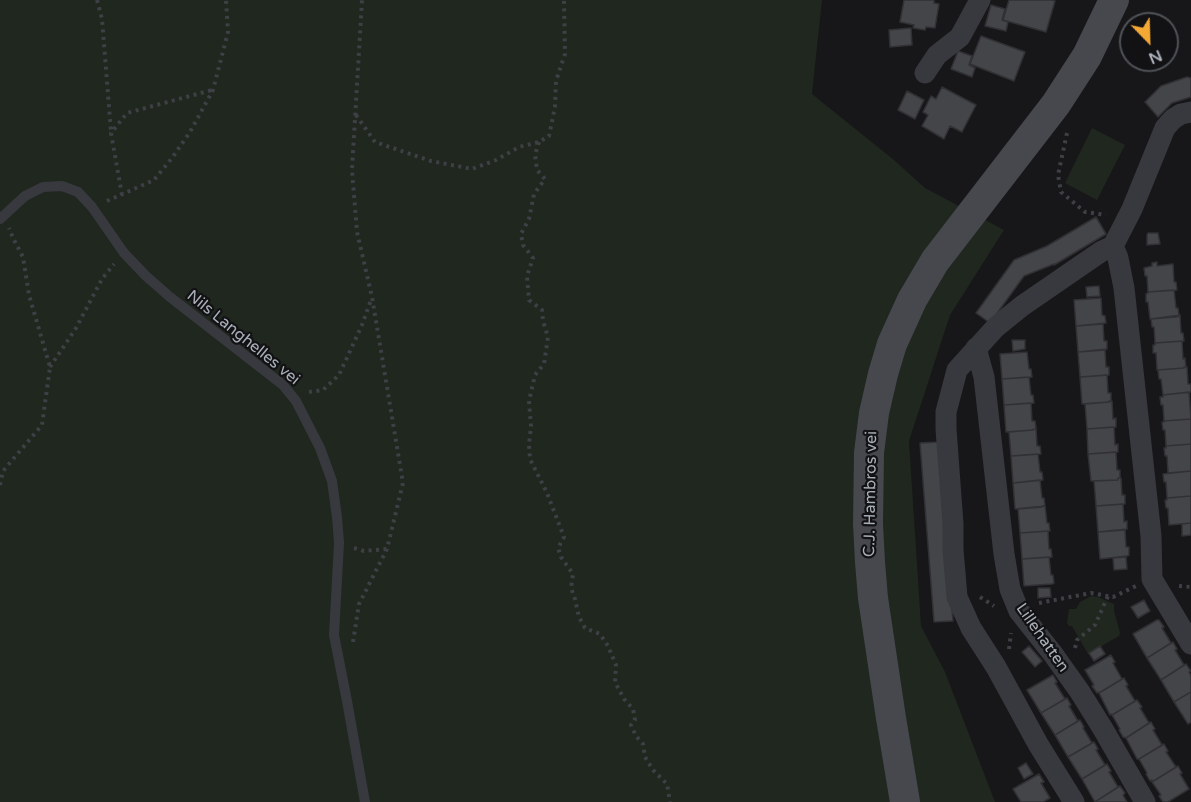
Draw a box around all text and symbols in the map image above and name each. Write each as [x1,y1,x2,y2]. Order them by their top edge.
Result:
north arrow [1119,12,1179,72]
text: N [1145,45,1165,68]
street label: Nils Langhelles vei [183,287,303,389]
street label: C.J. Hambros vei [860,431,882,557]
street label: Lillehatten [1011,600,1073,676]

